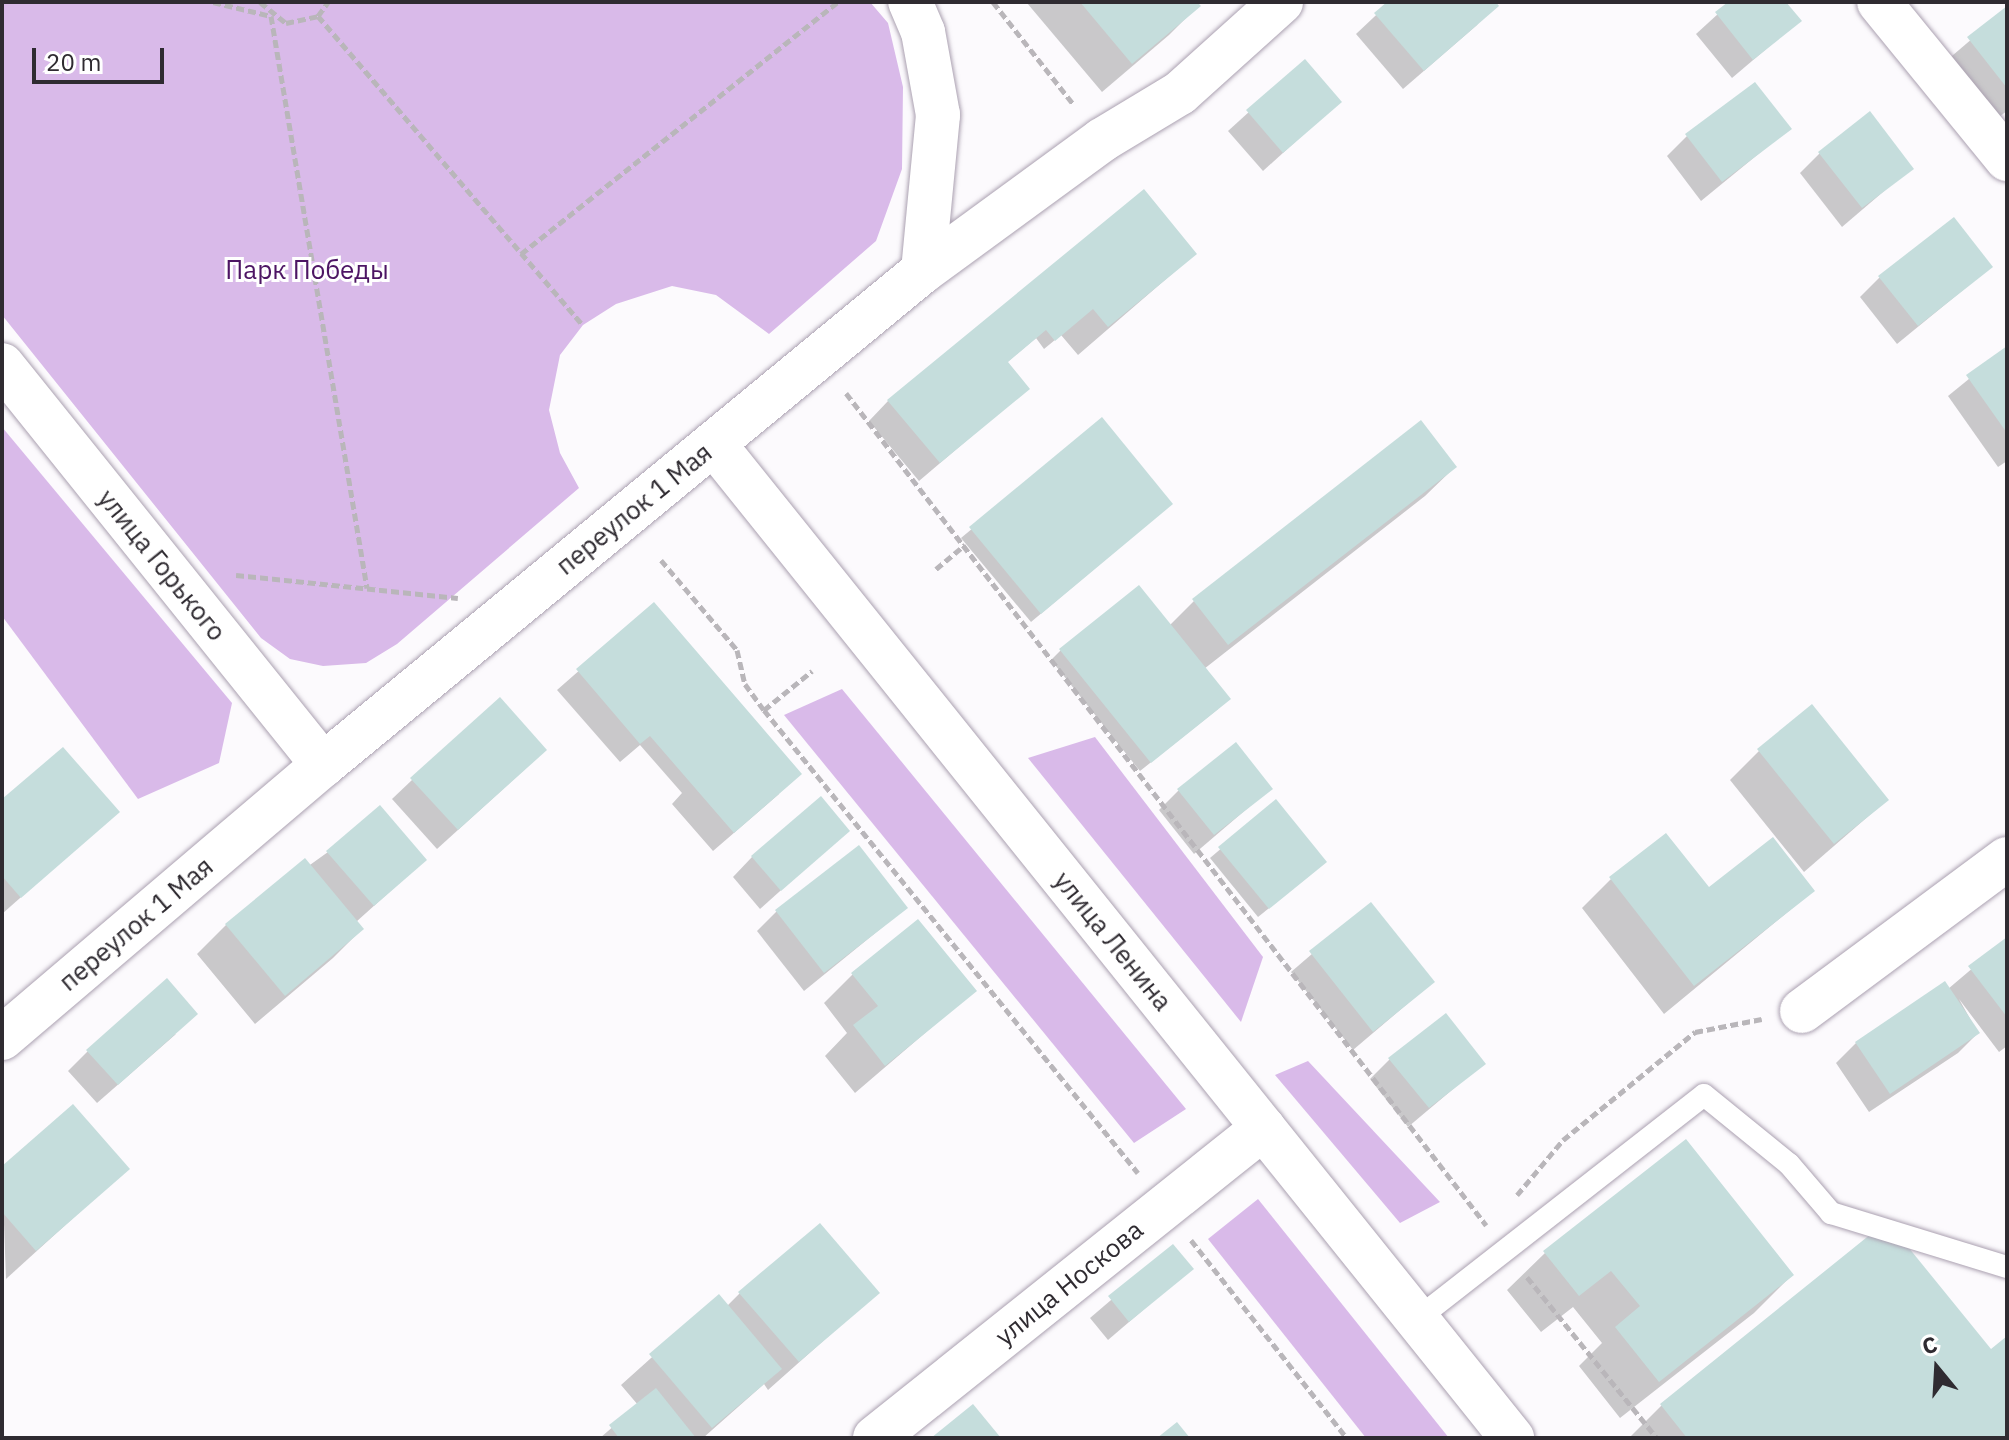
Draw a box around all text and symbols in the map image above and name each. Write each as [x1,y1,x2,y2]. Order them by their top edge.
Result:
scale bar [36,32,168,82]
text: 20 m [46,46,101,78]
park label: Парк Победы [225,254,389,286]
street label: переулок 1 Мая [550,437,718,581]
street label: улица Горького [92,483,232,647]
street label: переулок 1 Мая [53,851,219,997]
street label: улица Ленина [1047,865,1179,1017]
street label: улица Носкова [989,1214,1149,1352]
north arrow [1897,1328,1977,1408]
text: С [1918,1329,1941,1361]

